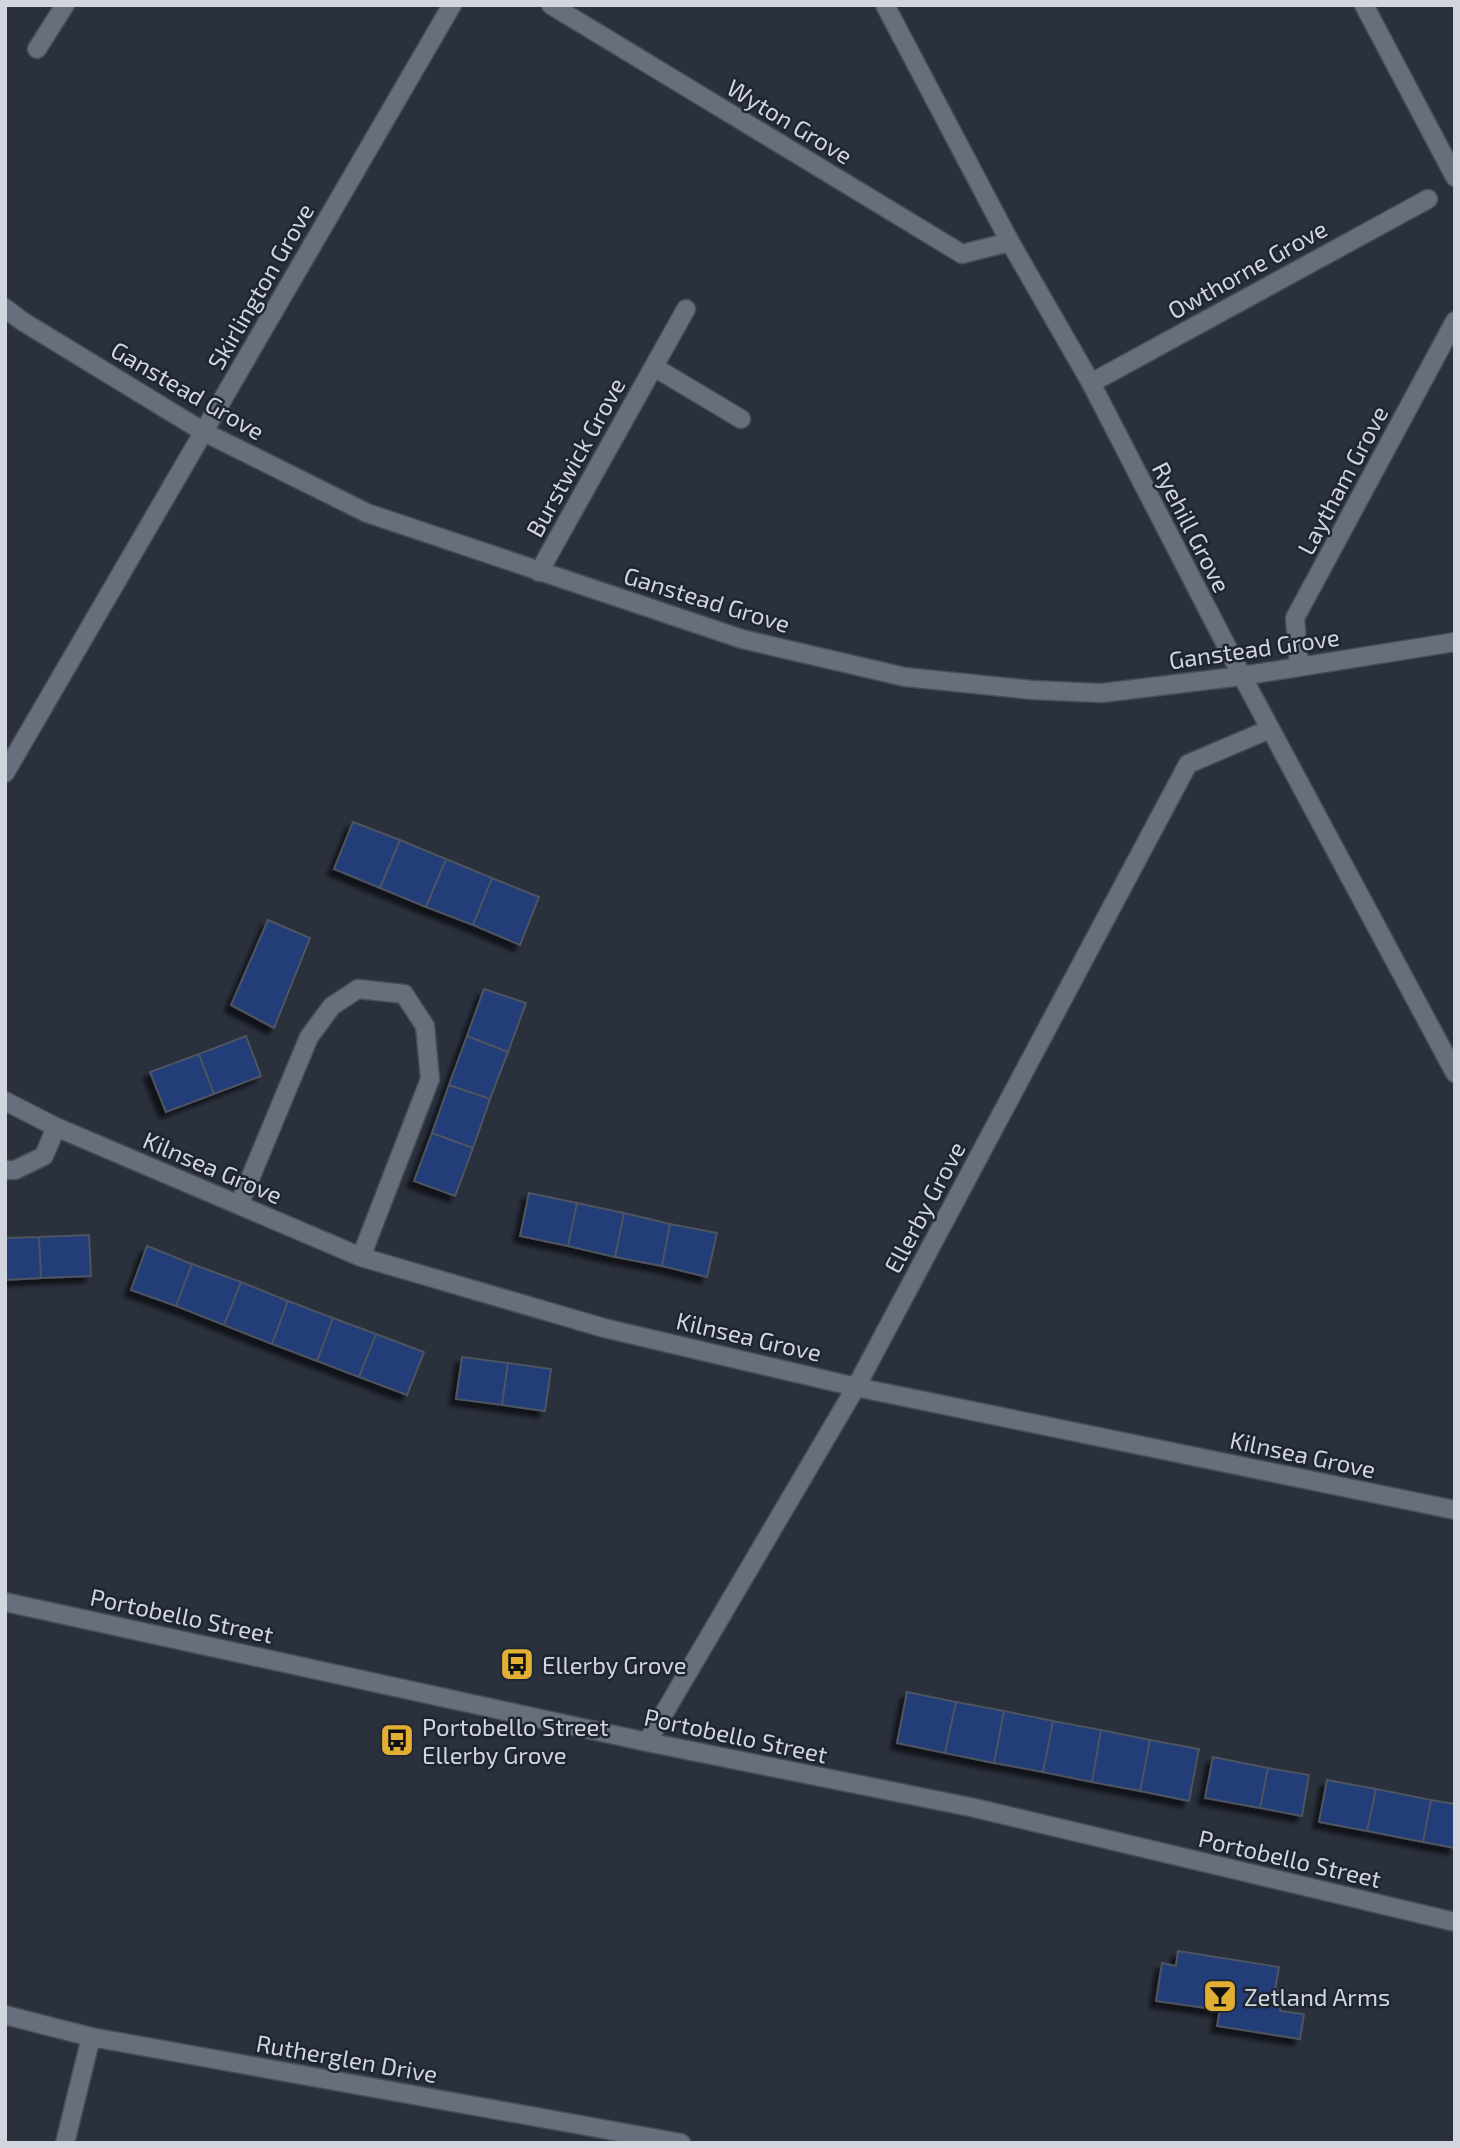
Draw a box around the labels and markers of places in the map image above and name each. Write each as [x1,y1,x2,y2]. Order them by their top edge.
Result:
bus stop icon: Ellerby Grove [498,1645,536,1683]
place label: Ellerby Grove [542,1650,687,1679]
place label: Portobello Street Ellerby Grove [422,1712,609,1769]
bus stop icon: Portobello Street Ellerby Grove [378,1721,416,1759]
bar icon: Zetland Arms [1201,1977,1239,2015]
place label: Zetland Arms [1244,1982,1390,2011]

